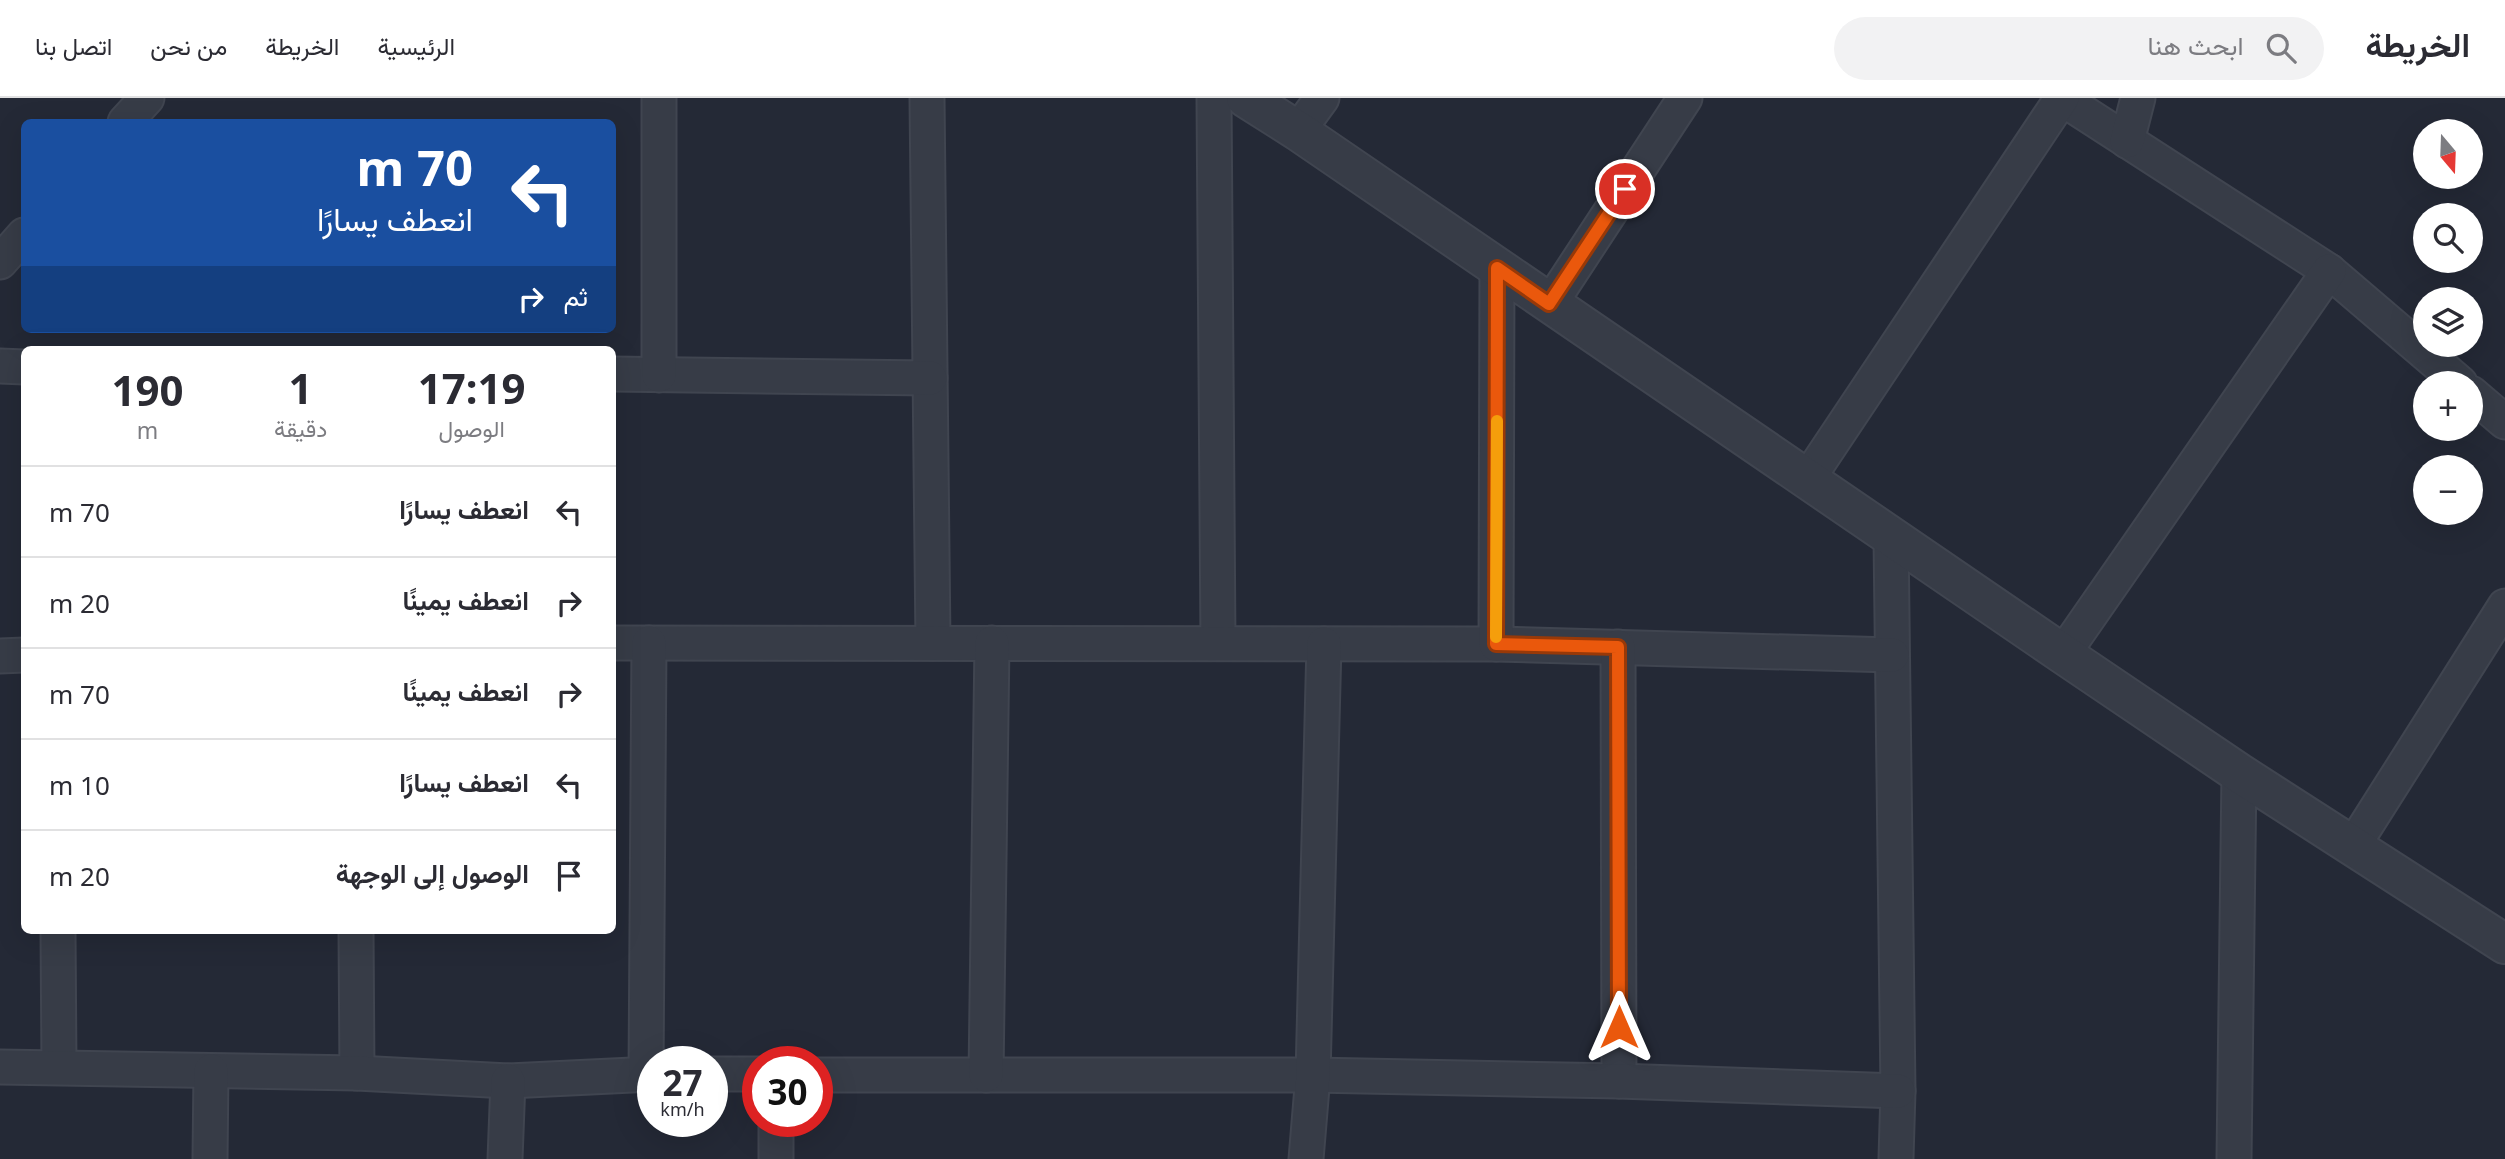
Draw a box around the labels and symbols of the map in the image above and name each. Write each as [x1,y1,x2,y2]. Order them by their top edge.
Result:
north arrow [2413,119,2483,189]
pin [1595,159,1655,219]
position arrow [1582,990,1656,1064]
speed limit sign: 30 [742,1046,833,1137]

